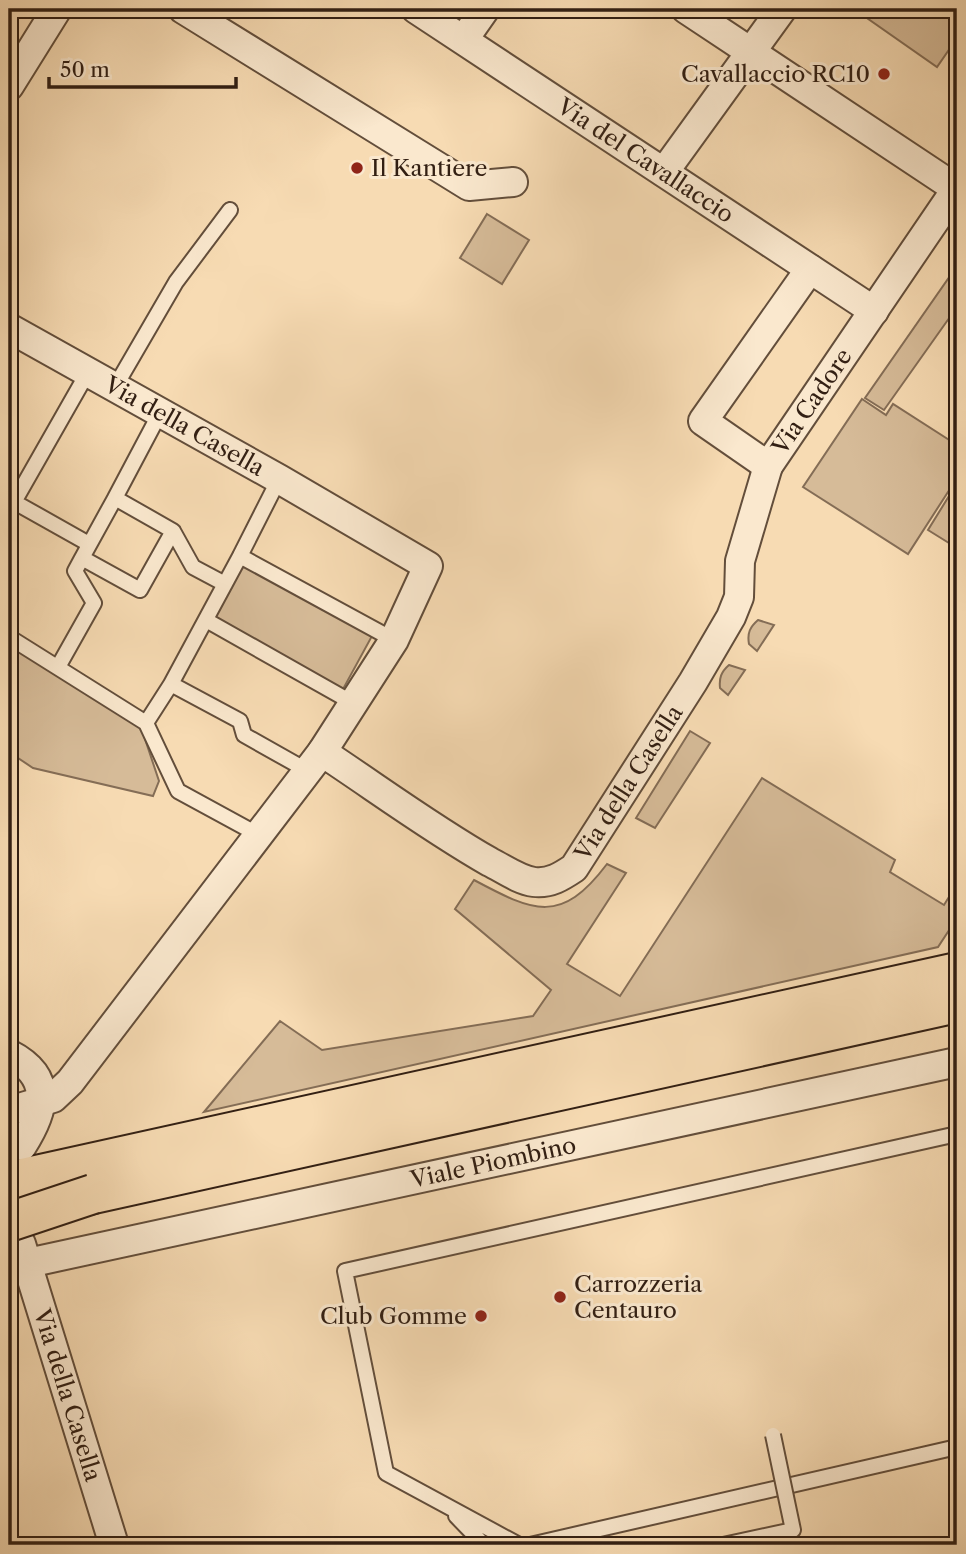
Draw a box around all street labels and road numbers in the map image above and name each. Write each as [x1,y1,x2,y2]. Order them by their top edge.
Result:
street label: Via del Cavallaccio [551,91,739,229]
street label: Via Cadore [765,343,858,461]
street label: Via della Casella [99,370,270,482]
street label: Via della Casella [568,699,689,866]
street label: Viale Piombino [407,1131,579,1194]
street label: Via della Casella [28,1304,108,1485]

